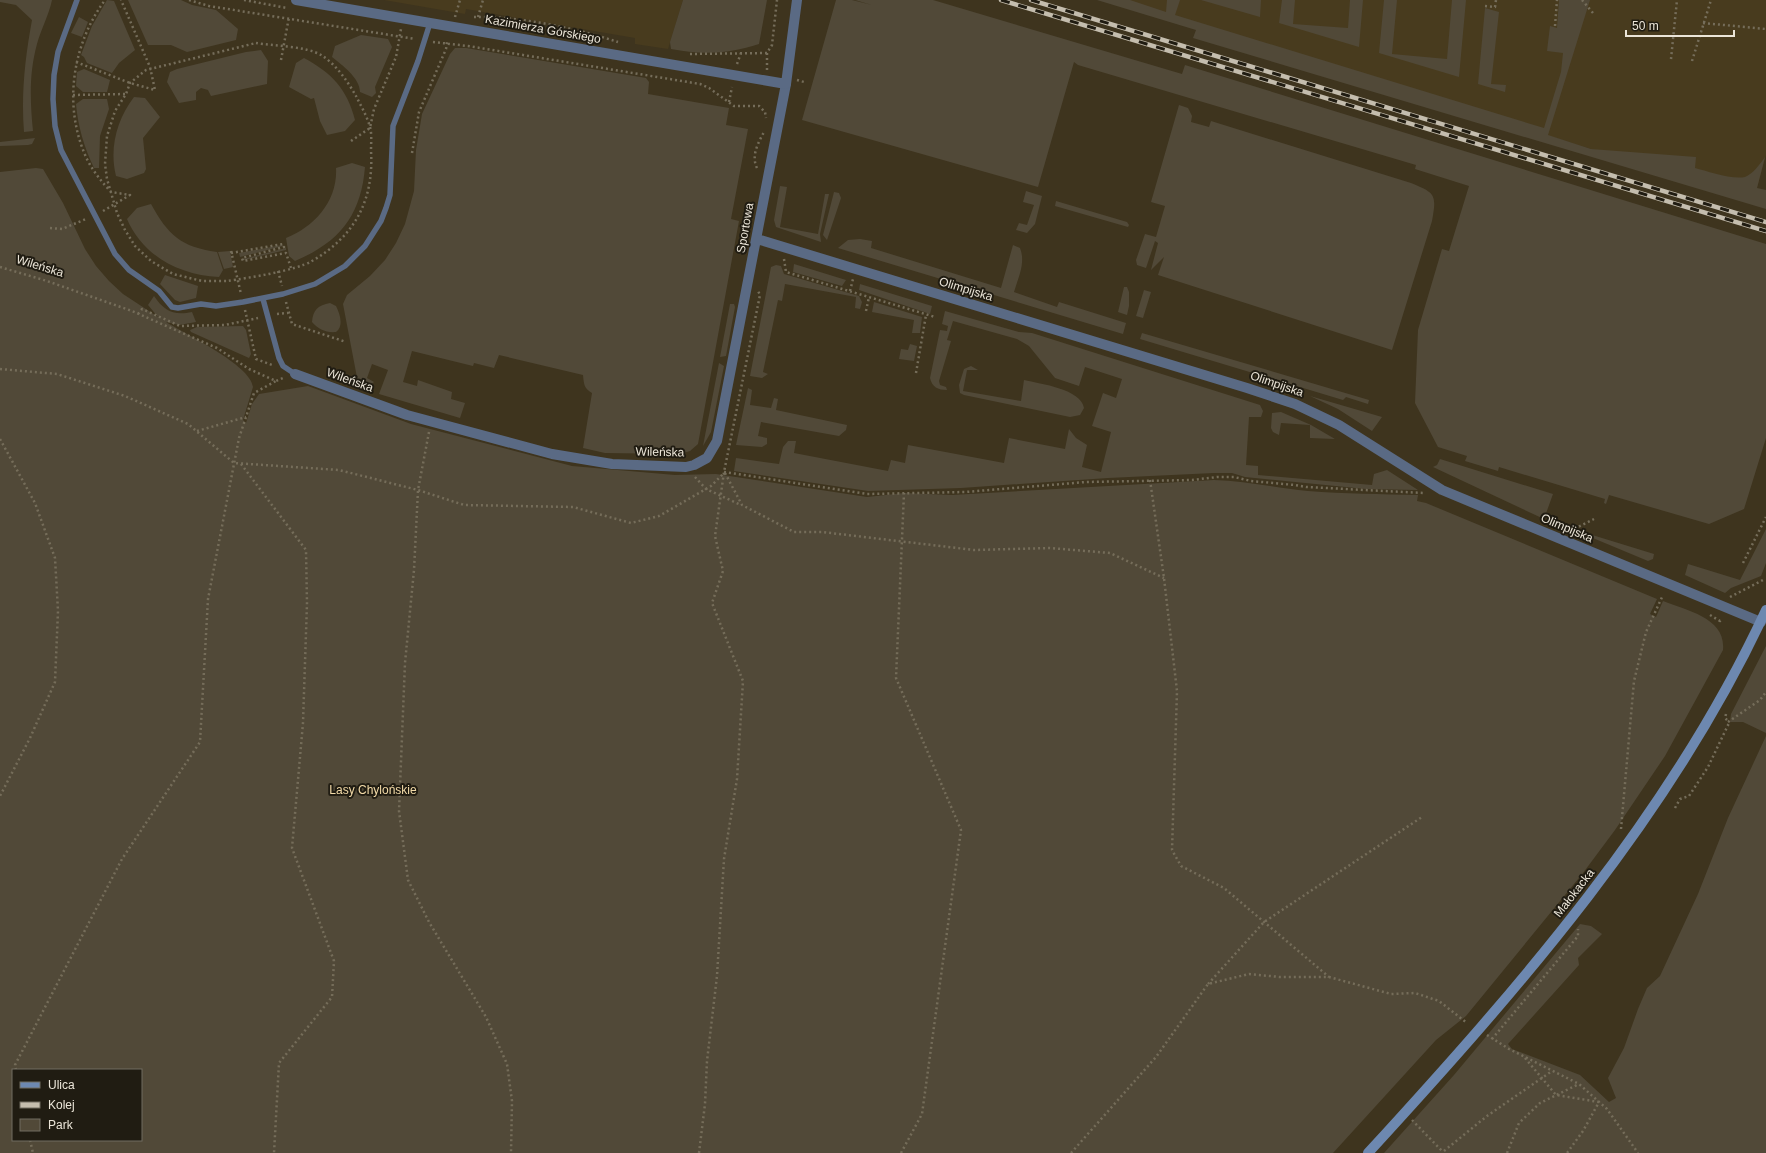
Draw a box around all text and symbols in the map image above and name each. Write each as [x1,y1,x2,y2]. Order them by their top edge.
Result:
street label: Kazimierza Górskiego [484,12,602,46]
scale bar [1626,12,1734,38]
text: 50 m [1632,19,1659,33]
street label: Sportowa [734,202,756,254]
street label: Wileńska [15,252,66,280]
street label: Olimpijska [937,274,995,304]
street label: Wileńska [325,365,376,395]
street label: Olimpijska [1249,368,1306,400]
street label: Wileńska [636,445,685,459]
street label: Olimpijska [1539,511,1596,545]
park label: Lasy Chylońskie [329,783,417,797]
street label: Małokacka [1551,866,1597,920]
legend [12,1069,142,1141]
text: Ulica [48,1078,75,1092]
text: Kolej [48,1098,75,1112]
text: Park [48,1118,74,1132]

